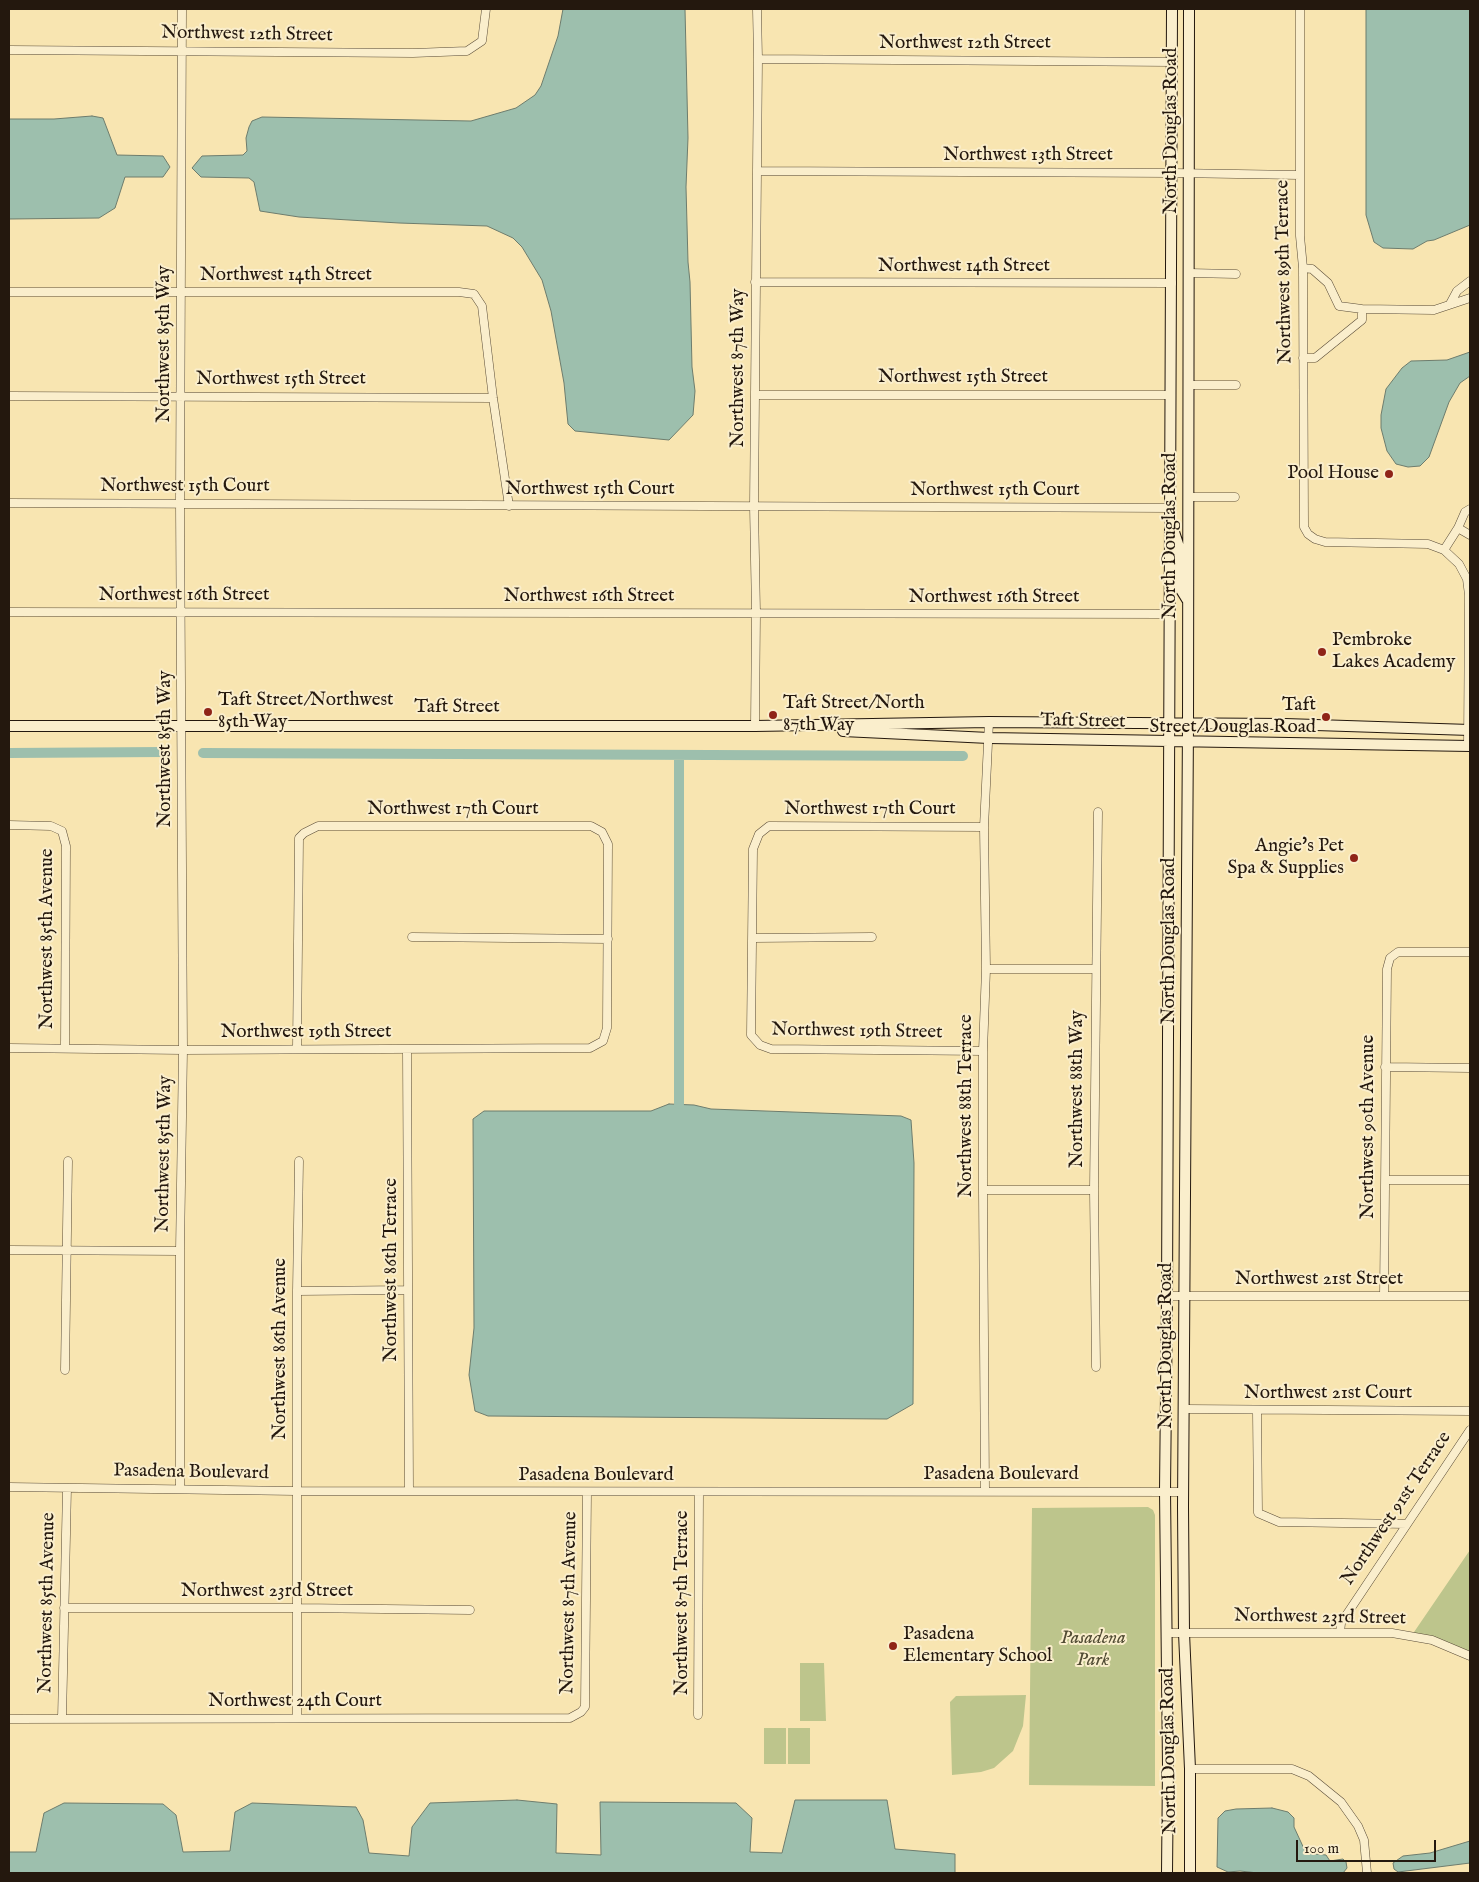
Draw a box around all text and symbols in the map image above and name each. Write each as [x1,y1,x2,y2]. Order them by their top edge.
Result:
street label: Northwest 12th Street [161,22,333,48]
street label: Northwest 12th Street [879,33,1051,55]
street label: North Douglas Road [1161,48,1183,214]
street label: Northwest 13th Street [943,145,1113,167]
street label: Northwest 89th Terrace [1272,180,1298,364]
street label: Northwest 14th Street [878,256,1050,278]
street label: Northwest 85th Way [154,265,176,423]
street label: Northwest 14th Street [200,265,372,287]
street label: Northwest 87th Way [728,288,750,448]
street label: Northwest 15th Street [878,367,1048,389]
street label: Northwest 15th Street [196,369,366,391]
street label: North Douglas Road [1160,453,1182,619]
place label: Pool House [1287,463,1379,485]
marker: Pool House [1383,468,1395,480]
street label: Northwest 15th Court [100,476,270,498]
street label: Northwest 15th Court [505,479,675,501]
street label: Northwest 15th Court [910,480,1080,502]
street label: Northwest 16th Street [99,585,269,607]
street label: Northwest 16th Street [504,586,674,608]
street label: Northwest 16th Street [909,587,1079,609]
place label: Pembroke Lakes Academy [1332,630,1455,674]
marker: Pembroke Lakes Academy [1316,646,1328,658]
street label: Northwest 85th Way [155,670,177,828]
place label: Taft Street/Northwest 85th Way [218,690,394,734]
place label: Taft Street/North 87th Way [783,693,925,737]
place label: Taft Street/Douglas Road [1150,695,1316,739]
street label: Taft Street [414,697,500,719]
marker: Taft Street/Northwest 85th Way [202,706,214,718]
marker: Taft Street/North 87th Way [767,709,779,721]
street label: Taft Street [1040,710,1126,734]
marker: Taft Street/Douglas Road [1320,711,1332,723]
street label: Northwest 17th Court [367,799,539,821]
street label: Northwest 17th Court [784,799,956,821]
place label: Angie's Pet Spa & Supplies [1227,836,1344,880]
street label: Northwest 85th Avenue [37,848,59,1030]
marker: Angie's Pet Spa & Supplies [1348,852,1360,864]
street label: North Douglas Road [1159,858,1181,1024]
street label: Northwest 88th Way [1067,1010,1089,1168]
street label: Northwest 88th Terrace [956,1014,978,1198]
street label: Northwest 19th Street [771,1019,943,1045]
street label: Northwest 19th Street [220,1022,392,1044]
street label: Northwest 90th Avenue [1358,1035,1380,1219]
street label: Northwest 85th Way [152,1075,178,1233]
street label: Northwest 86th Terrace [381,1178,403,1362]
street label: Northwest 86th Avenue [270,1258,292,1440]
street label: North Douglas Road [1156,1263,1178,1429]
street label: Northwest 21st Street [1235,1269,1403,1291]
street label: Northwest 21st Court [1244,1383,1412,1405]
street label: Northwest 91st Terrace [1337,1428,1457,1590]
street label: Pasadena Boulevard [113,1460,269,1486]
street label: Pasadena Boulevard [923,1464,1079,1486]
street label: Pasadena Boulevard [518,1465,674,1487]
street label: Northwest 87th Avenue [557,1511,583,1695]
street label: Northwest 87th Terrace [672,1511,694,1695]
street label: Northwest 85th Avenue [35,1512,61,1694]
street label: Northwest 23rd Street [181,1581,353,1603]
street label: Northwest 23rd Street [1234,1605,1406,1631]
place label: Pasadena Elementary School [903,1624,1052,1668]
park label: Pasadena Park [1060,1628,1126,1672]
marker: Pasadena Elementary School [887,1640,899,1652]
street label: North Douglas Road [1157,1668,1183,1834]
street label: Northwest 24th Court [208,1691,382,1713]
scale bar [1299,1830,1439,1862]
text: 100 m [1304,1839,1339,1858]

